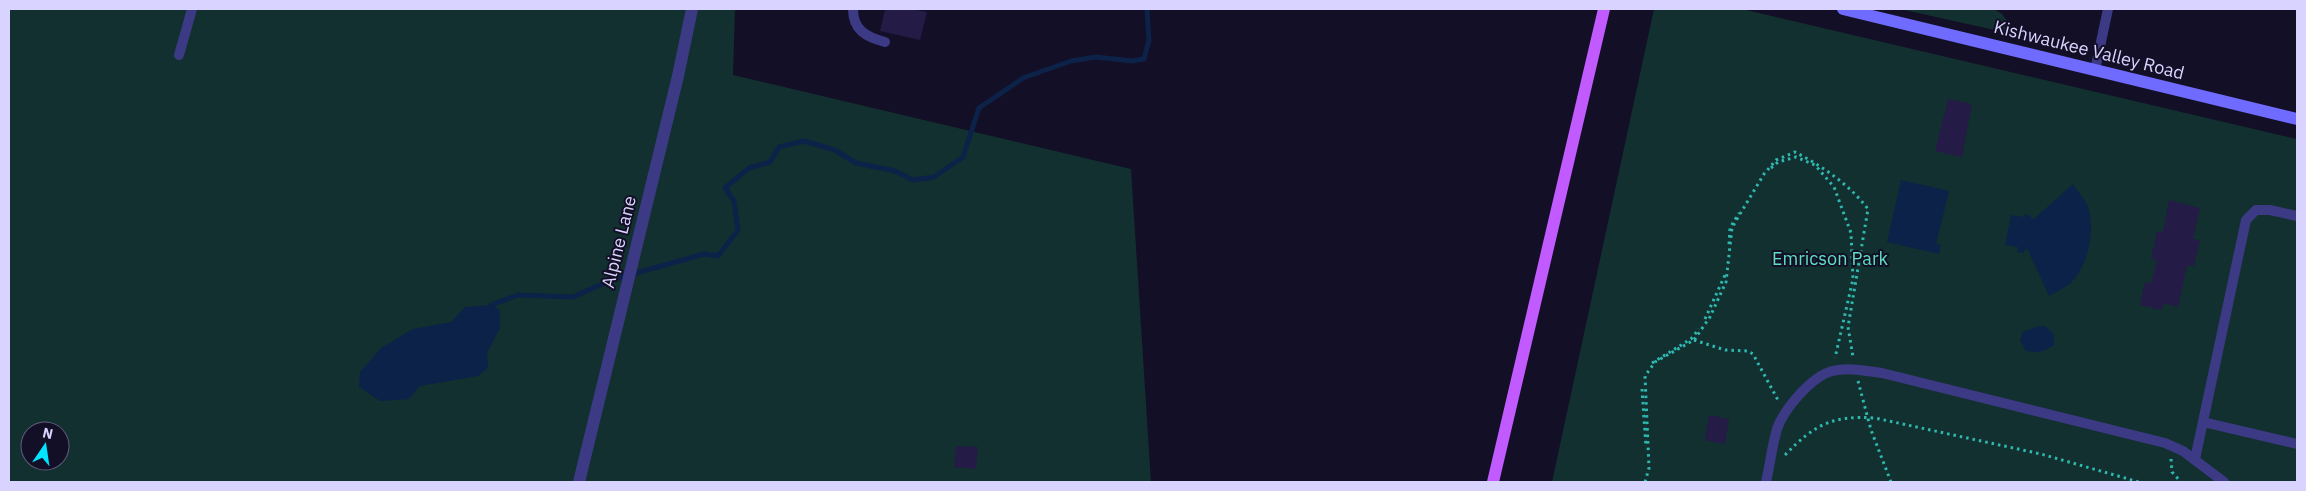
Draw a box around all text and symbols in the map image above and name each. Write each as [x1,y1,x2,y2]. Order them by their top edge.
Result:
street label: Kishwaukee Valley Road [1991,15,2187,84]
street label: Alpine Lane [596,193,641,290]
park label: Emricson Park [1772,247,1889,270]
north arrow [20,421,70,471]
text: N [41,423,55,443]

